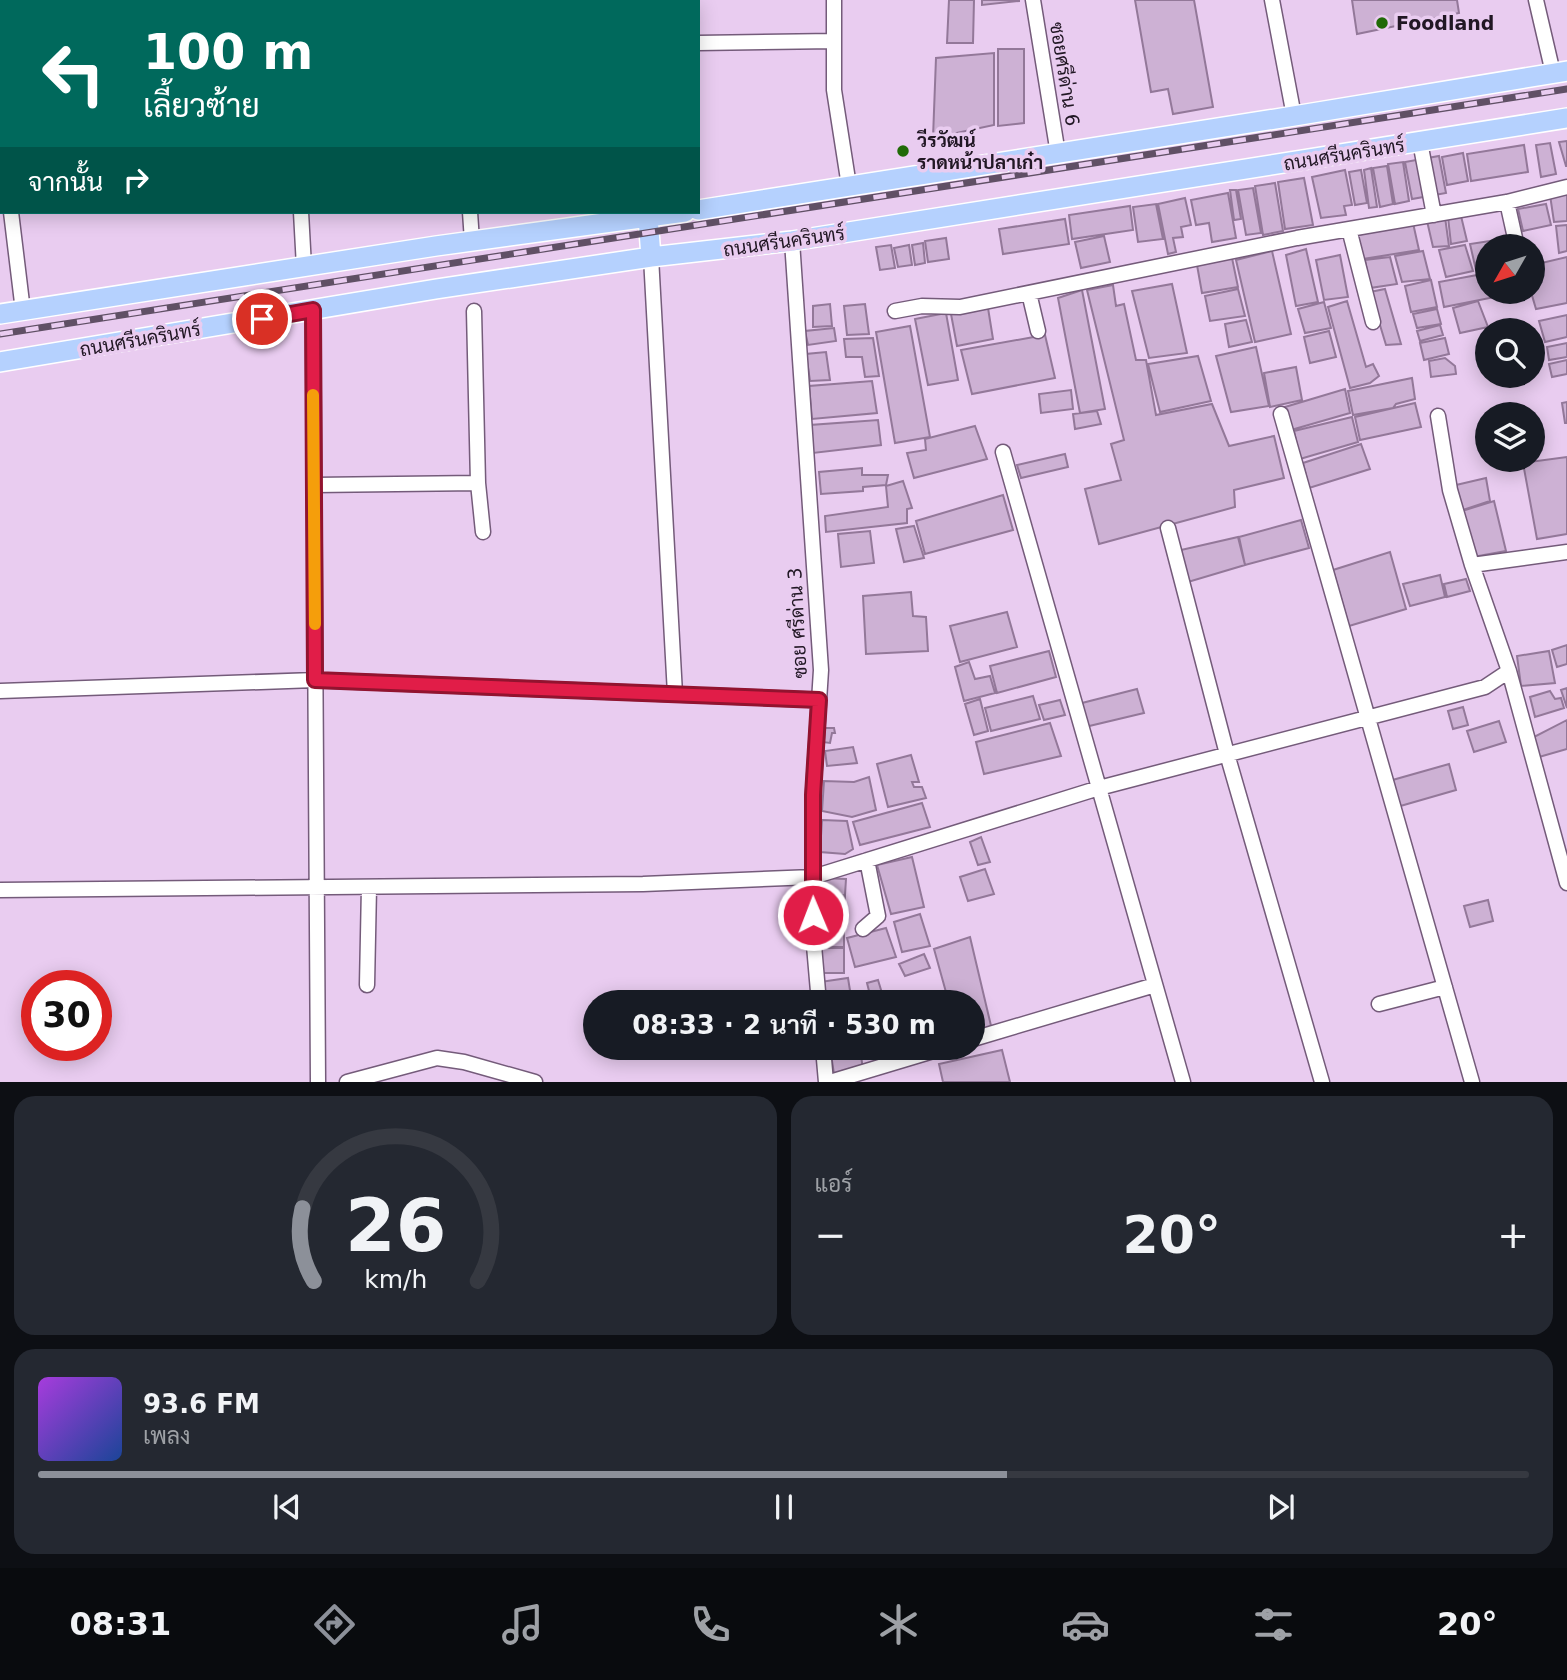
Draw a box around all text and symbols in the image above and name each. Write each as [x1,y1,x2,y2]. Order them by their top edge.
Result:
place label: Foodland [1396,12,1494,34]
marker: Foodland [1374,15,1390,31]
street label: ซอยศรีด่าน 6 [1046,20,1085,128]
text: 100 m [143,24,313,81]
icon: left [28,28,119,119]
text: เลี้ยวซ้าย [143,87,260,125]
place label: วีรวัฒน์ ราดหน้าปลาเก๋า [916,128,1043,173]
street label: ถนนศรีนครินทร์ [1282,133,1406,174]
marker: วีรวัฒน์ ราดหน้าปลาเก๋า [895,143,911,159]
icon: right [117,161,155,199]
text: จากนั้น [28,167,103,197]
street label: ถนนศรีนครินทร์ [722,221,846,260]
north arrow [1475,234,1545,304]
map controls [1475,234,1545,472]
pin [232,289,292,349]
icon: arrive [243,300,281,338]
street label: ถนนศรีนครินทร์ [78,317,202,360]
button: search [1475,318,1545,388]
button: layers [1475,402,1545,472]
street label: ซอย ศรีด่าน 3 [782,567,811,679]
position arrow [776,878,850,952]
speed limit sign: 30 [21,970,112,1061]
text: 08:33 · 2 นาที · 530 m [632,1010,936,1040]
text: แอร์ [815,1171,852,1197]
text: 26 [345,1184,446,1269]
text: 20° [1123,1205,1221,1265]
text: − [815,1213,846,1257]
text: + [1497,1213,1529,1257]
text: km/h [364,1265,427,1294]
text: 93.6 FM [143,1389,260,1419]
text: เพลง [143,1423,190,1449]
icon: previous [268,1488,306,1526]
icon: pause [765,1488,803,1526]
icon: next [1262,1488,1300,1526]
icon: directions [310,1600,359,1649]
icon: music [498,1600,547,1649]
icon: phone [686,1600,735,1649]
icon: climate [874,1600,923,1649]
icon: car [1061,1600,1110,1649]
icon: filters [1249,1600,1298,1649]
text: 08:31 [69,1605,171,1643]
text: 20° [1437,1605,1497,1643]

